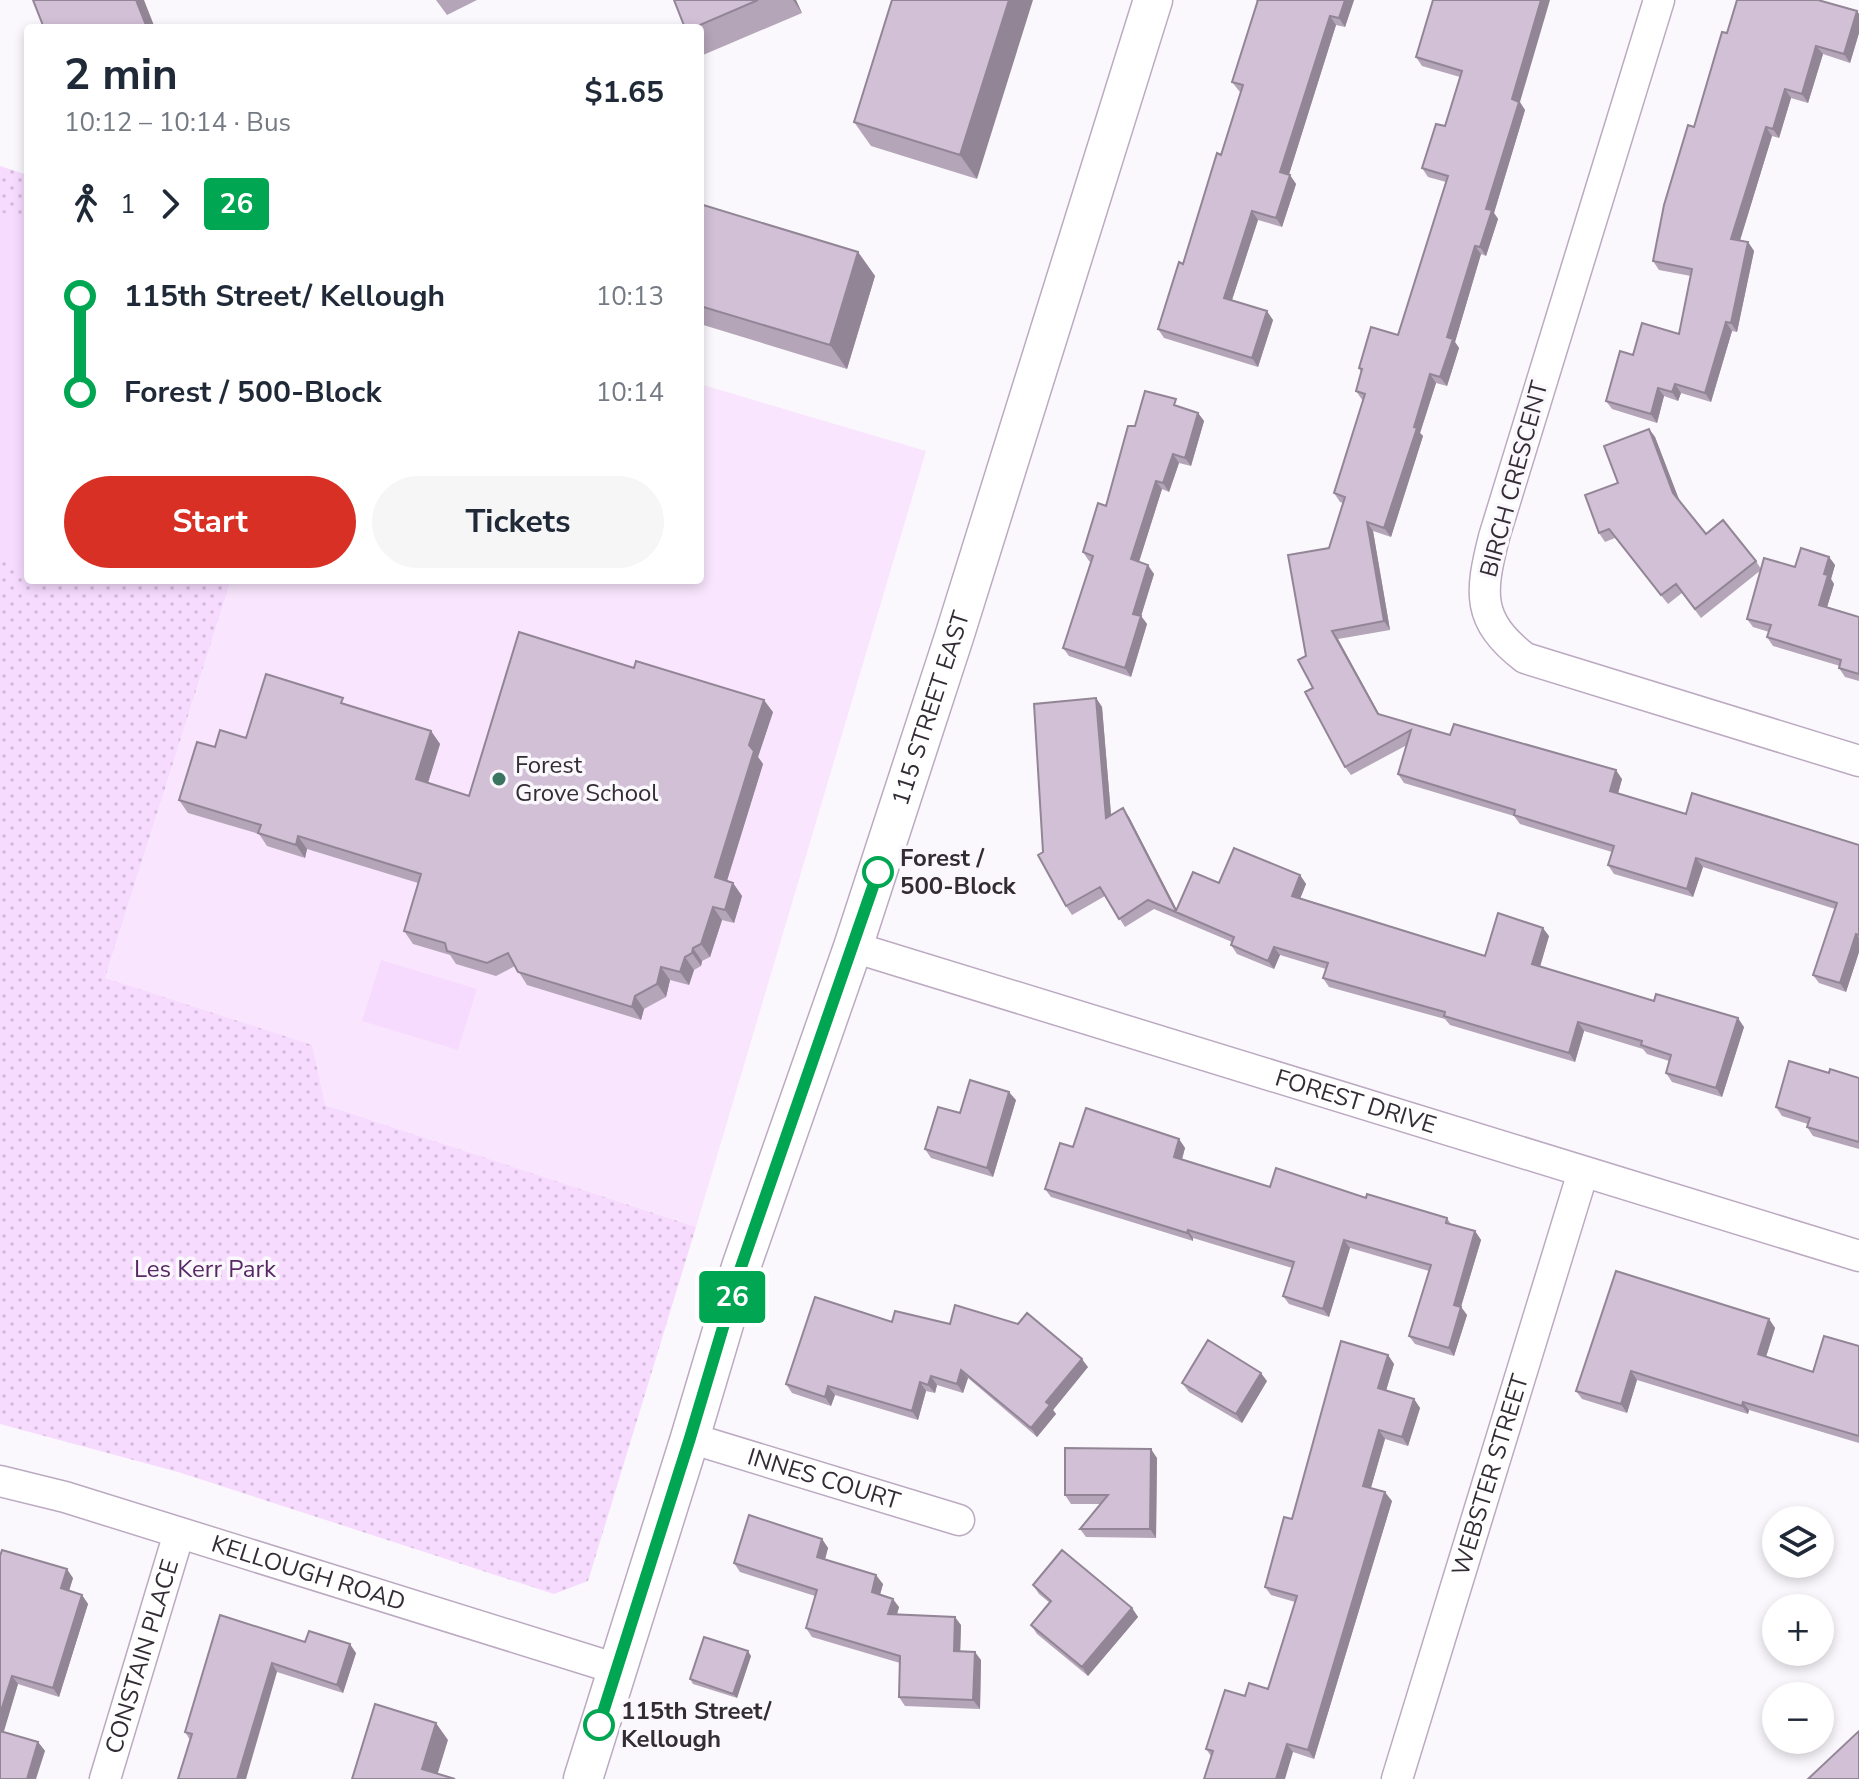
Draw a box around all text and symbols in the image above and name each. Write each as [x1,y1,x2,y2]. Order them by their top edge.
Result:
text: 2 min [64,45,178,105]
text: $1.65 [585,72,664,113]
text: 10:12 – 10:14 · Bus [64,105,291,140]
icon: walk [64,182,108,226]
icon: forward [148,182,192,226]
text: 26 [220,185,253,223]
text: 1 [120,187,136,222]
text: 115th Street/ Kellough [124,276,445,317]
text: 10:13 [596,279,664,314]
text: Forest / 500-Block [124,372,382,413]
text: 10:14 [596,375,664,410]
street label: BIRCH CRESCENT [1472,377,1556,581]
button: Start [64,476,356,568]
button: Tickets [372,476,664,568]
street label: 115 STREET EAST [884,607,977,809]
place label: Forest Grove School [515,749,658,809]
marker: Forest Grove School [490,770,508,788]
place label: Forest / 500-Block [900,842,1017,902]
marker: Forest / 500-Block [863,857,893,887]
street label: FOREST DRIVE [1271,1062,1440,1141]
park label: Les Kerr Park [134,1253,277,1285]
line badge: 26 [696,1271,768,1323]
text: 26 [715,1278,749,1316]
street label: WEBSTER STREET [1444,1370,1536,1579]
street label: INNES COURT [744,1440,905,1517]
map controls [1762,1506,1834,1754]
button: layers [1762,1506,1834,1578]
street label: KELLOUGH ROAD [208,1528,409,1618]
street label: CONSTAIN PLACE [98,1555,186,1758]
button: + [1762,1594,1834,1666]
button: − [1762,1682,1834,1754]
place label: 115th Street/ Kellough [621,1695,772,1755]
marker: 115th Street/ Kellough [584,1710,614,1740]

